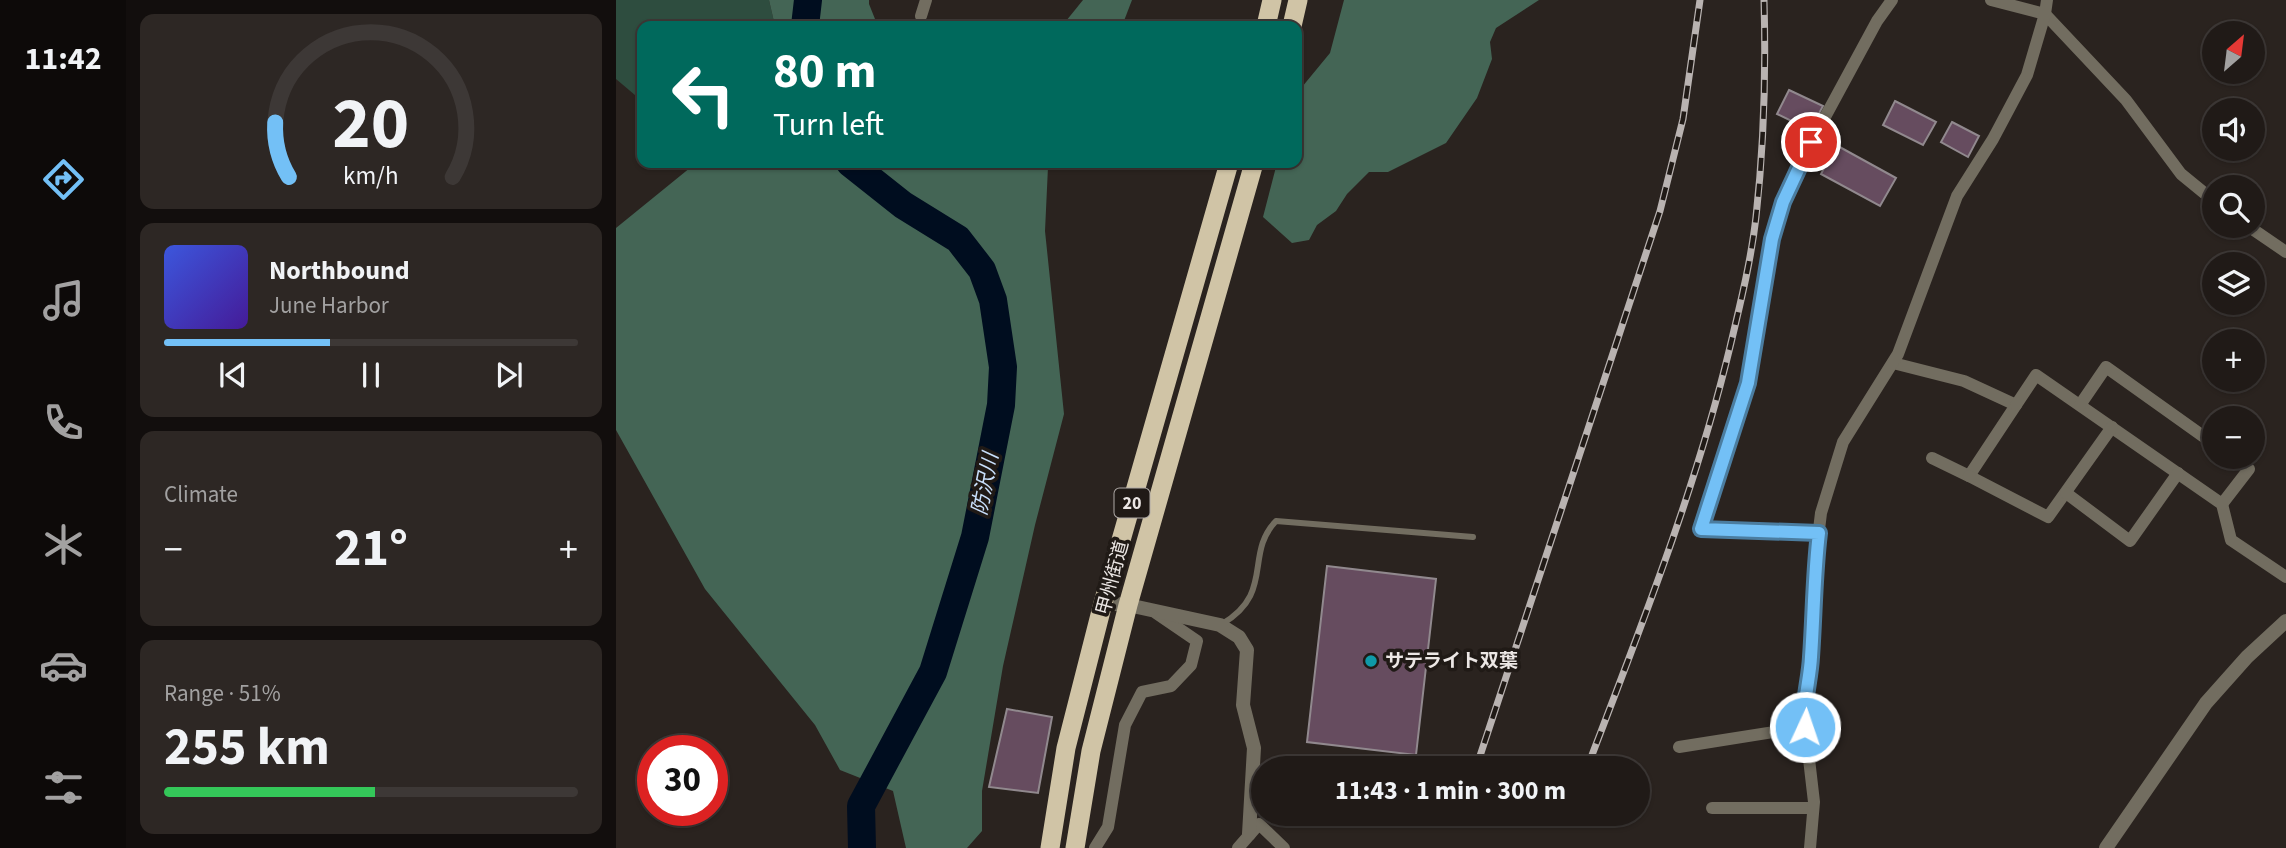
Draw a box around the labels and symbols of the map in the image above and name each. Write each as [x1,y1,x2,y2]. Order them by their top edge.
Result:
north arrow [2202,21,2264,84]
pin [1781,112,1841,172]
water label: 防沢川 [964,448,1006,518]
road number: 20 [1114,489,1150,518]
street label: 甲州街道 [1090,538,1136,618]
place label: サテライト双葉 [1385,648,1518,675]
marker: サテライト双葉 [1363,653,1379,669]
position arrow [1768,690,1842,764]
speed limit sign: 30 [637,735,728,826]

